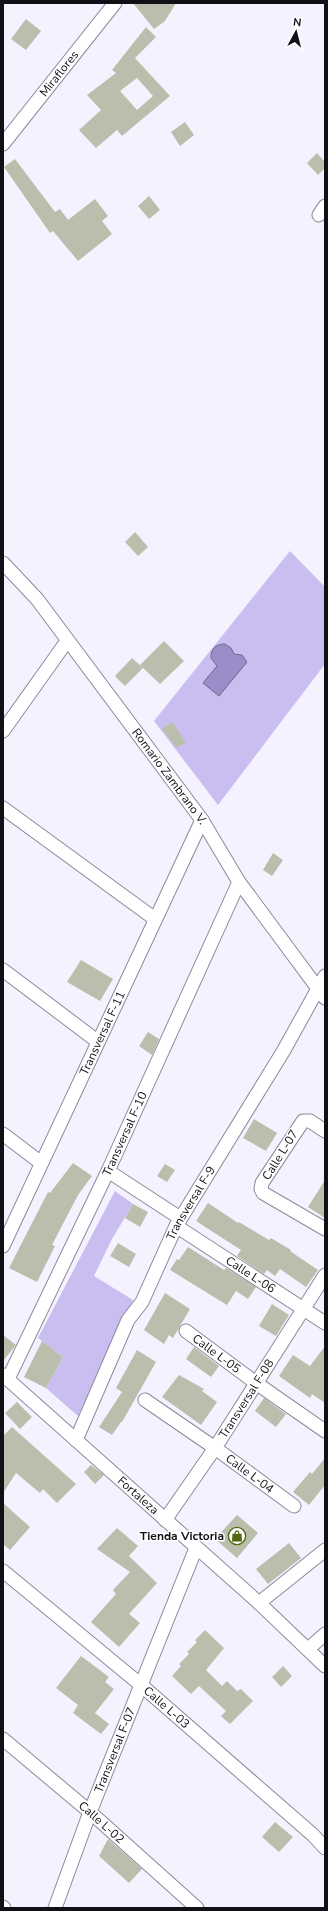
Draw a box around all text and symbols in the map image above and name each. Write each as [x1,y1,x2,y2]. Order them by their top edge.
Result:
north arrow [276,12,316,52]
text: N [292,15,302,31]
street label: Miraflores [36,47,82,100]
street label: Romario Zambrano V. [128,725,211,827]
street label: Transversal F-11 [76,988,129,1078]
street label: Transversal F-10 [99,1089,151,1179]
street label: Calle L-07 [258,1127,302,1183]
street label: Transversal F-9 [163,1163,219,1243]
street label: Calle L-06 [223,1252,279,1297]
street label: Calle L-05 [189,1330,244,1377]
street label: Transversal F-08 [215,1356,277,1441]
street label: Calle L-04 [222,1450,277,1497]
street label: Fortaleza [114,1473,162,1518]
shop icon: Tienda Victoria [227,1526,247,1546]
place label: Tienda Victoria [140,1528,224,1544]
street label: Calle L-03 [140,1683,193,1732]
street label: Transversal F-07 [91,1705,139,1795]
street label: Calle L-02 [75,1798,128,1847]

